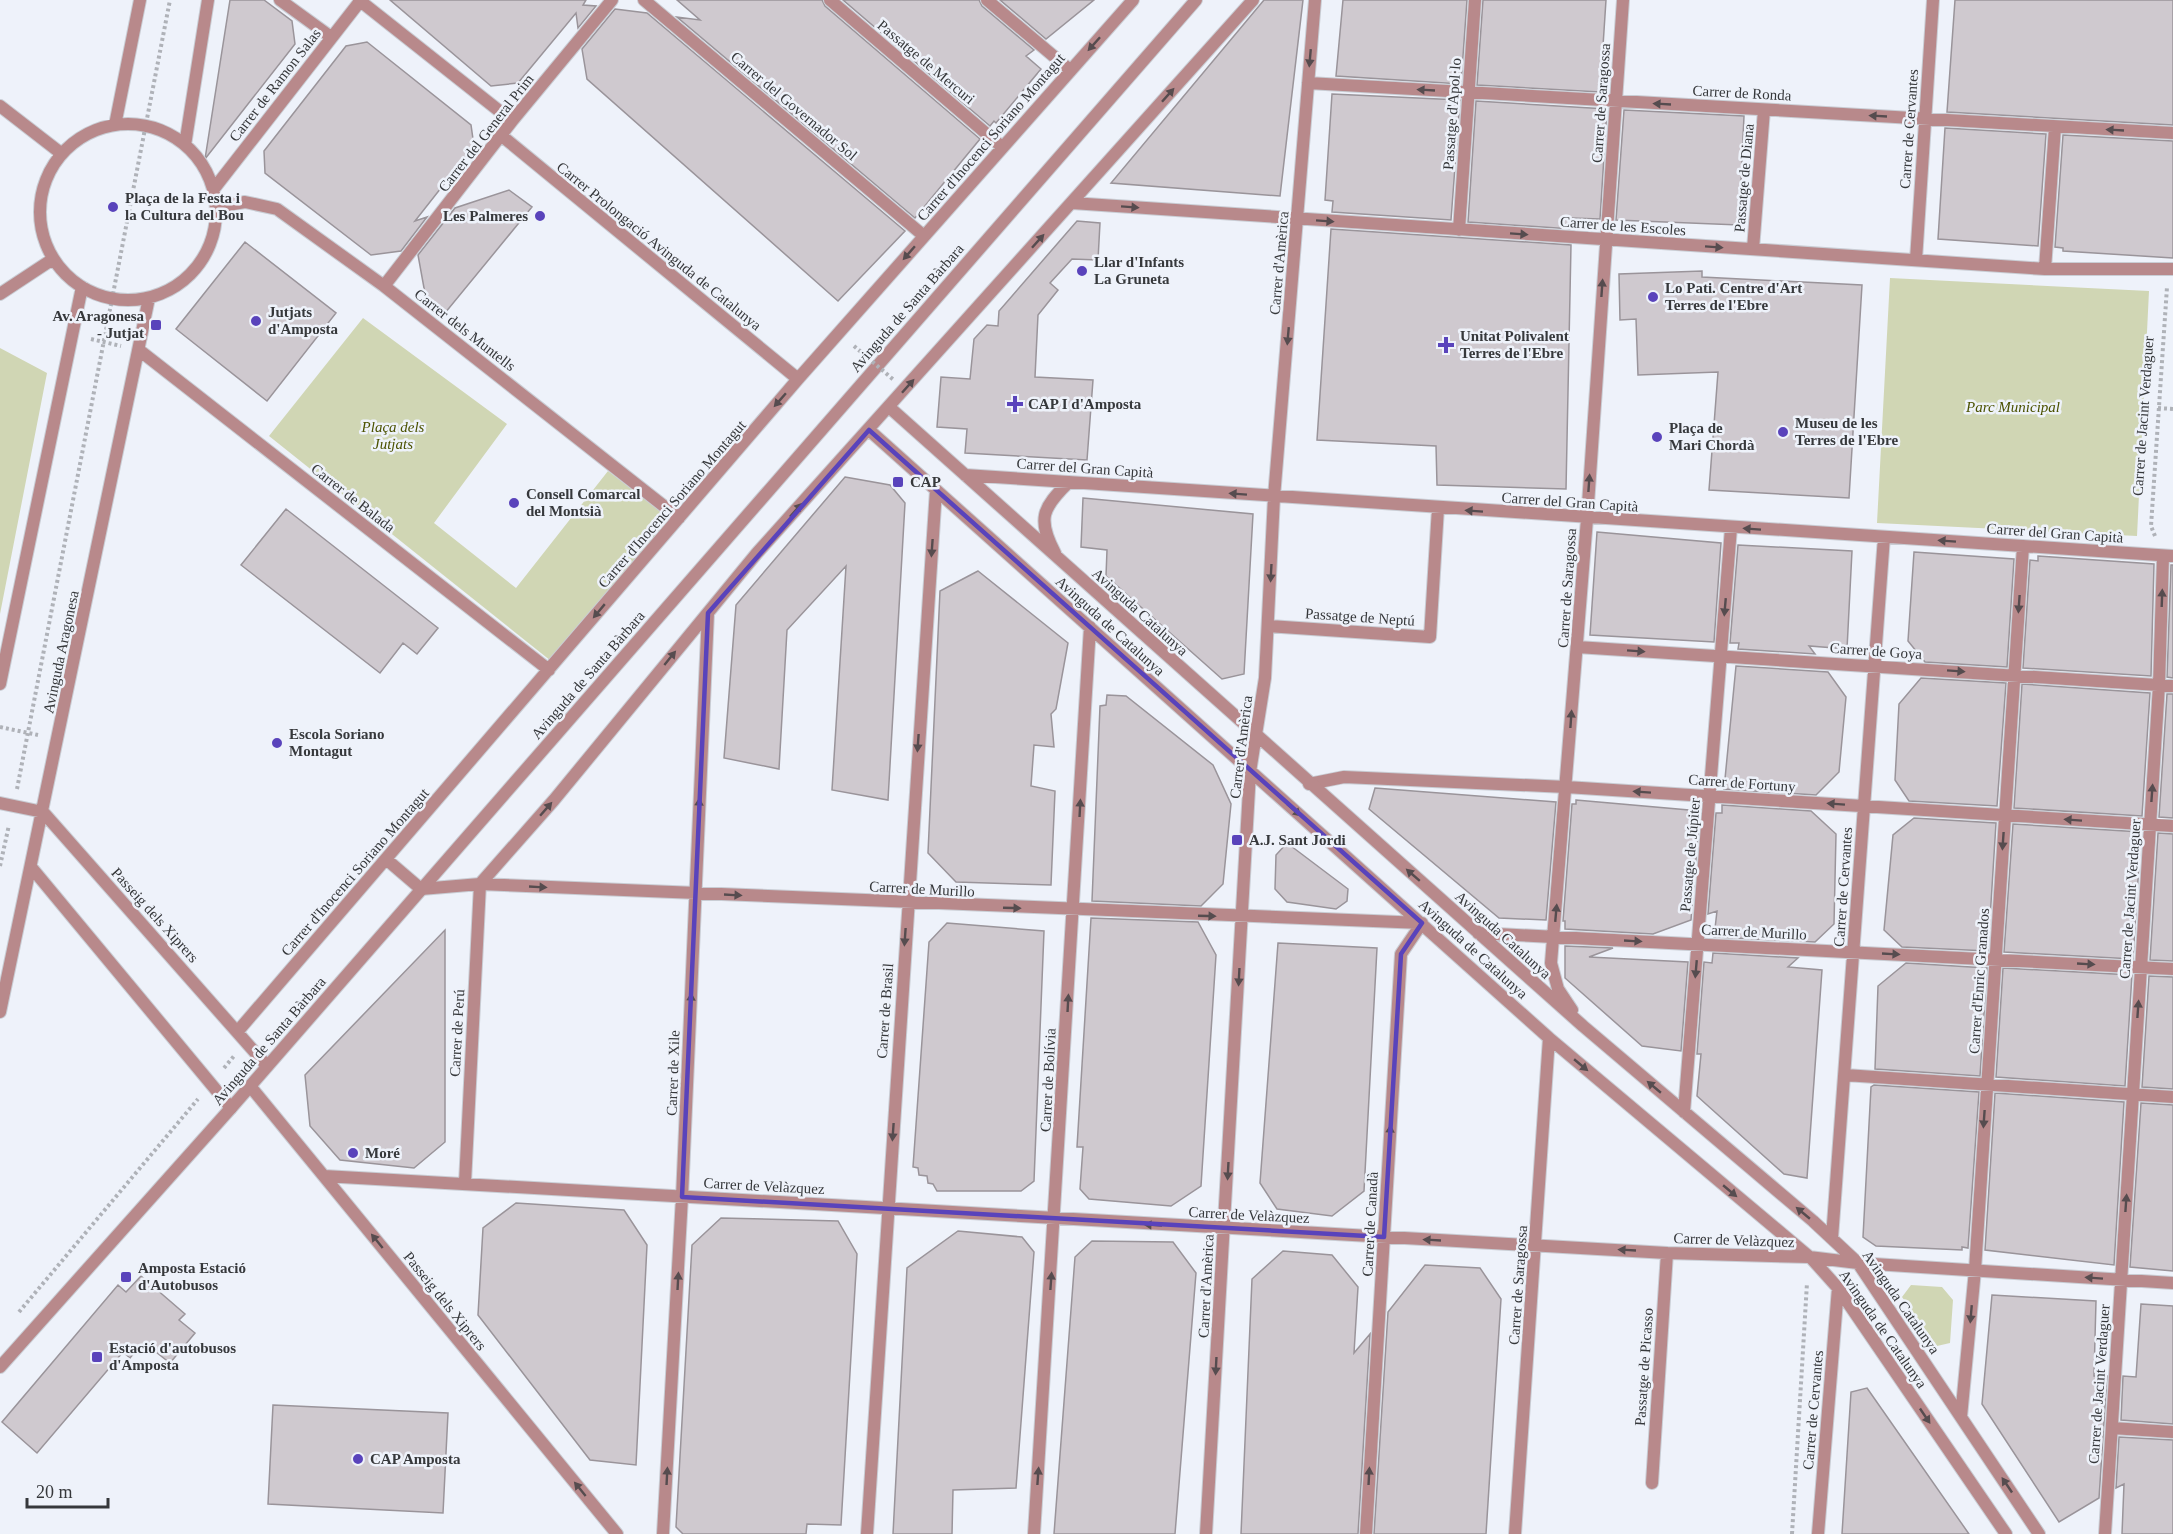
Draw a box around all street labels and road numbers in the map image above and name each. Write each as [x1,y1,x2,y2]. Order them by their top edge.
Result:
street label: Passatge de Mercuri [874,17,978,107]
street label: Carrer de Ramon Salas [226,25,324,145]
street label: Carrer de Saragossa [1589,42,1613,163]
street label: Carrer del Governador Sol [728,49,860,163]
street label: Carrer d'Inocenci Soriano Montagut [914,49,1069,224]
street label: Passatge d'Apol·lo [1440,57,1464,171]
street label: Carrer de Cervantes [1897,68,1921,189]
street label: Carrer del General Prim [435,71,537,195]
street label: Carrer de Ronda [1692,82,1792,104]
street label: Passatge de Diana [1731,123,1757,233]
street label: Carrer Prolongació Avinguda de Catalunya [554,159,765,334]
street label: Carrer d'Amèrica [1267,210,1292,315]
street label: Carrer de les Escoles [1559,214,1687,238]
street label: Avinguda de Santa Bàrbara [847,241,967,375]
street label: Carrer dels Muntells [411,286,519,374]
street label: Carrer de Jacint Verdaguer [2129,336,2157,496]
street label: Carrer d'Inocenci Soriano Montagut [595,416,750,591]
street label: Carrer del Gran Capità [1016,455,1154,481]
street label: Carrer de Balada [308,460,398,536]
street label: Carrer del Gran Capità [1501,489,1639,515]
street label: Carrer del Gran Capità [1986,520,2124,546]
street label: Carrer de Saragossa [1555,527,1579,648]
street label: Avinguda Catalunya [1089,565,1191,659]
street label: Avinguda de Catalunya [1052,573,1168,679]
street label: Avinguda Aragonesa [40,589,82,715]
street label: Passatge de Neptú [1305,605,1416,629]
street label: Avinguda de Santa Bàrbara [528,608,648,742]
street label: Carrer de Goya [1829,640,1923,662]
street label: Carrer d'Amèrica [1227,694,1255,800]
street label: Carrer de Fortuny [1688,771,1797,795]
street label: Carrer d'Inocenci Soriano Montagut [278,784,433,959]
street label: Passatge de Júpiter [1677,797,1703,913]
street label: Carrer de Jacint Verdaguer [2116,819,2144,979]
street label: Carrer de Cervantes [1831,826,1855,947]
street label: Passeig dels Xiprers [108,864,202,966]
street label: Carrer de Murillo [869,878,975,900]
street label: Avinguda Catalunya [1452,888,1554,982]
street label: Avinguda de Catalunya [1415,896,1531,1002]
street label: Carrer d'Enric Granados [1966,907,1992,1054]
street label: Carrer de Murillo [1701,921,1807,943]
street label: Carrer de Brasil [874,963,896,1059]
street label: Avinguda de Santa Bàrbara [209,974,329,1108]
street label: Carrer de Perú [447,988,467,1077]
street label: Carrer de Bolívia [1037,1027,1059,1132]
street label: Carrer de Xile [664,1030,683,1116]
street label: Carrer de Canadà [1359,1171,1381,1277]
street label: Carrer de Velàzquez [703,1175,825,1197]
street label: Carrer de Velàzquez [1188,1204,1310,1226]
street label: Carrer de Saragossa [1506,1224,1530,1345]
street label: Carrer de Velàzquez [1673,1230,1795,1250]
street label: Carrer d'Amèrica [1195,1233,1217,1338]
street label: Avinguda Catalunya [1859,1247,1943,1357]
street label: Passeig dels Xiprers [401,1249,490,1353]
street label: Avinguda de Catalunya [1836,1267,1930,1391]
street label: Carrer de Jacint Verdaguer [2085,1304,2113,1464]
street label: Passatge de Picasso [1632,1307,1656,1427]
street label: Carrer de Cervantes [1800,1349,1826,1470]

